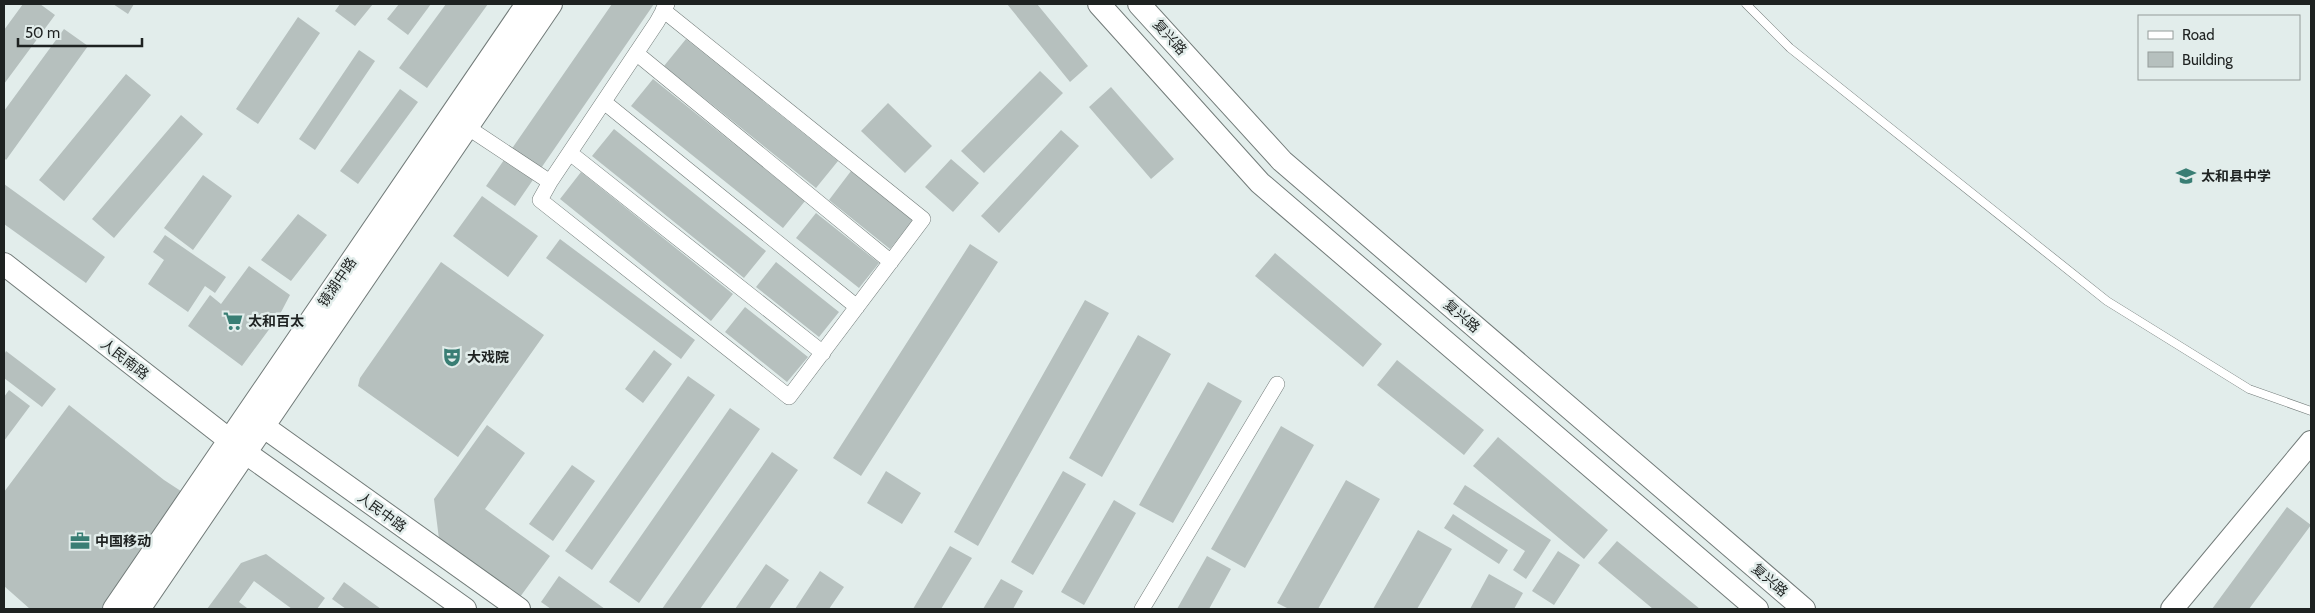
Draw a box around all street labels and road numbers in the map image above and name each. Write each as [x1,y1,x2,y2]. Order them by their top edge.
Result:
street label: 复兴路 [1149,15,1191,59]
street label: 镜湖中路 [314,254,360,310]
street label: 复兴路 [1440,295,1484,337]
street label: 人民南路 [97,335,153,383]
street label: 人民中路 [354,488,410,536]
street label: 复兴路 [1748,559,1792,601]

